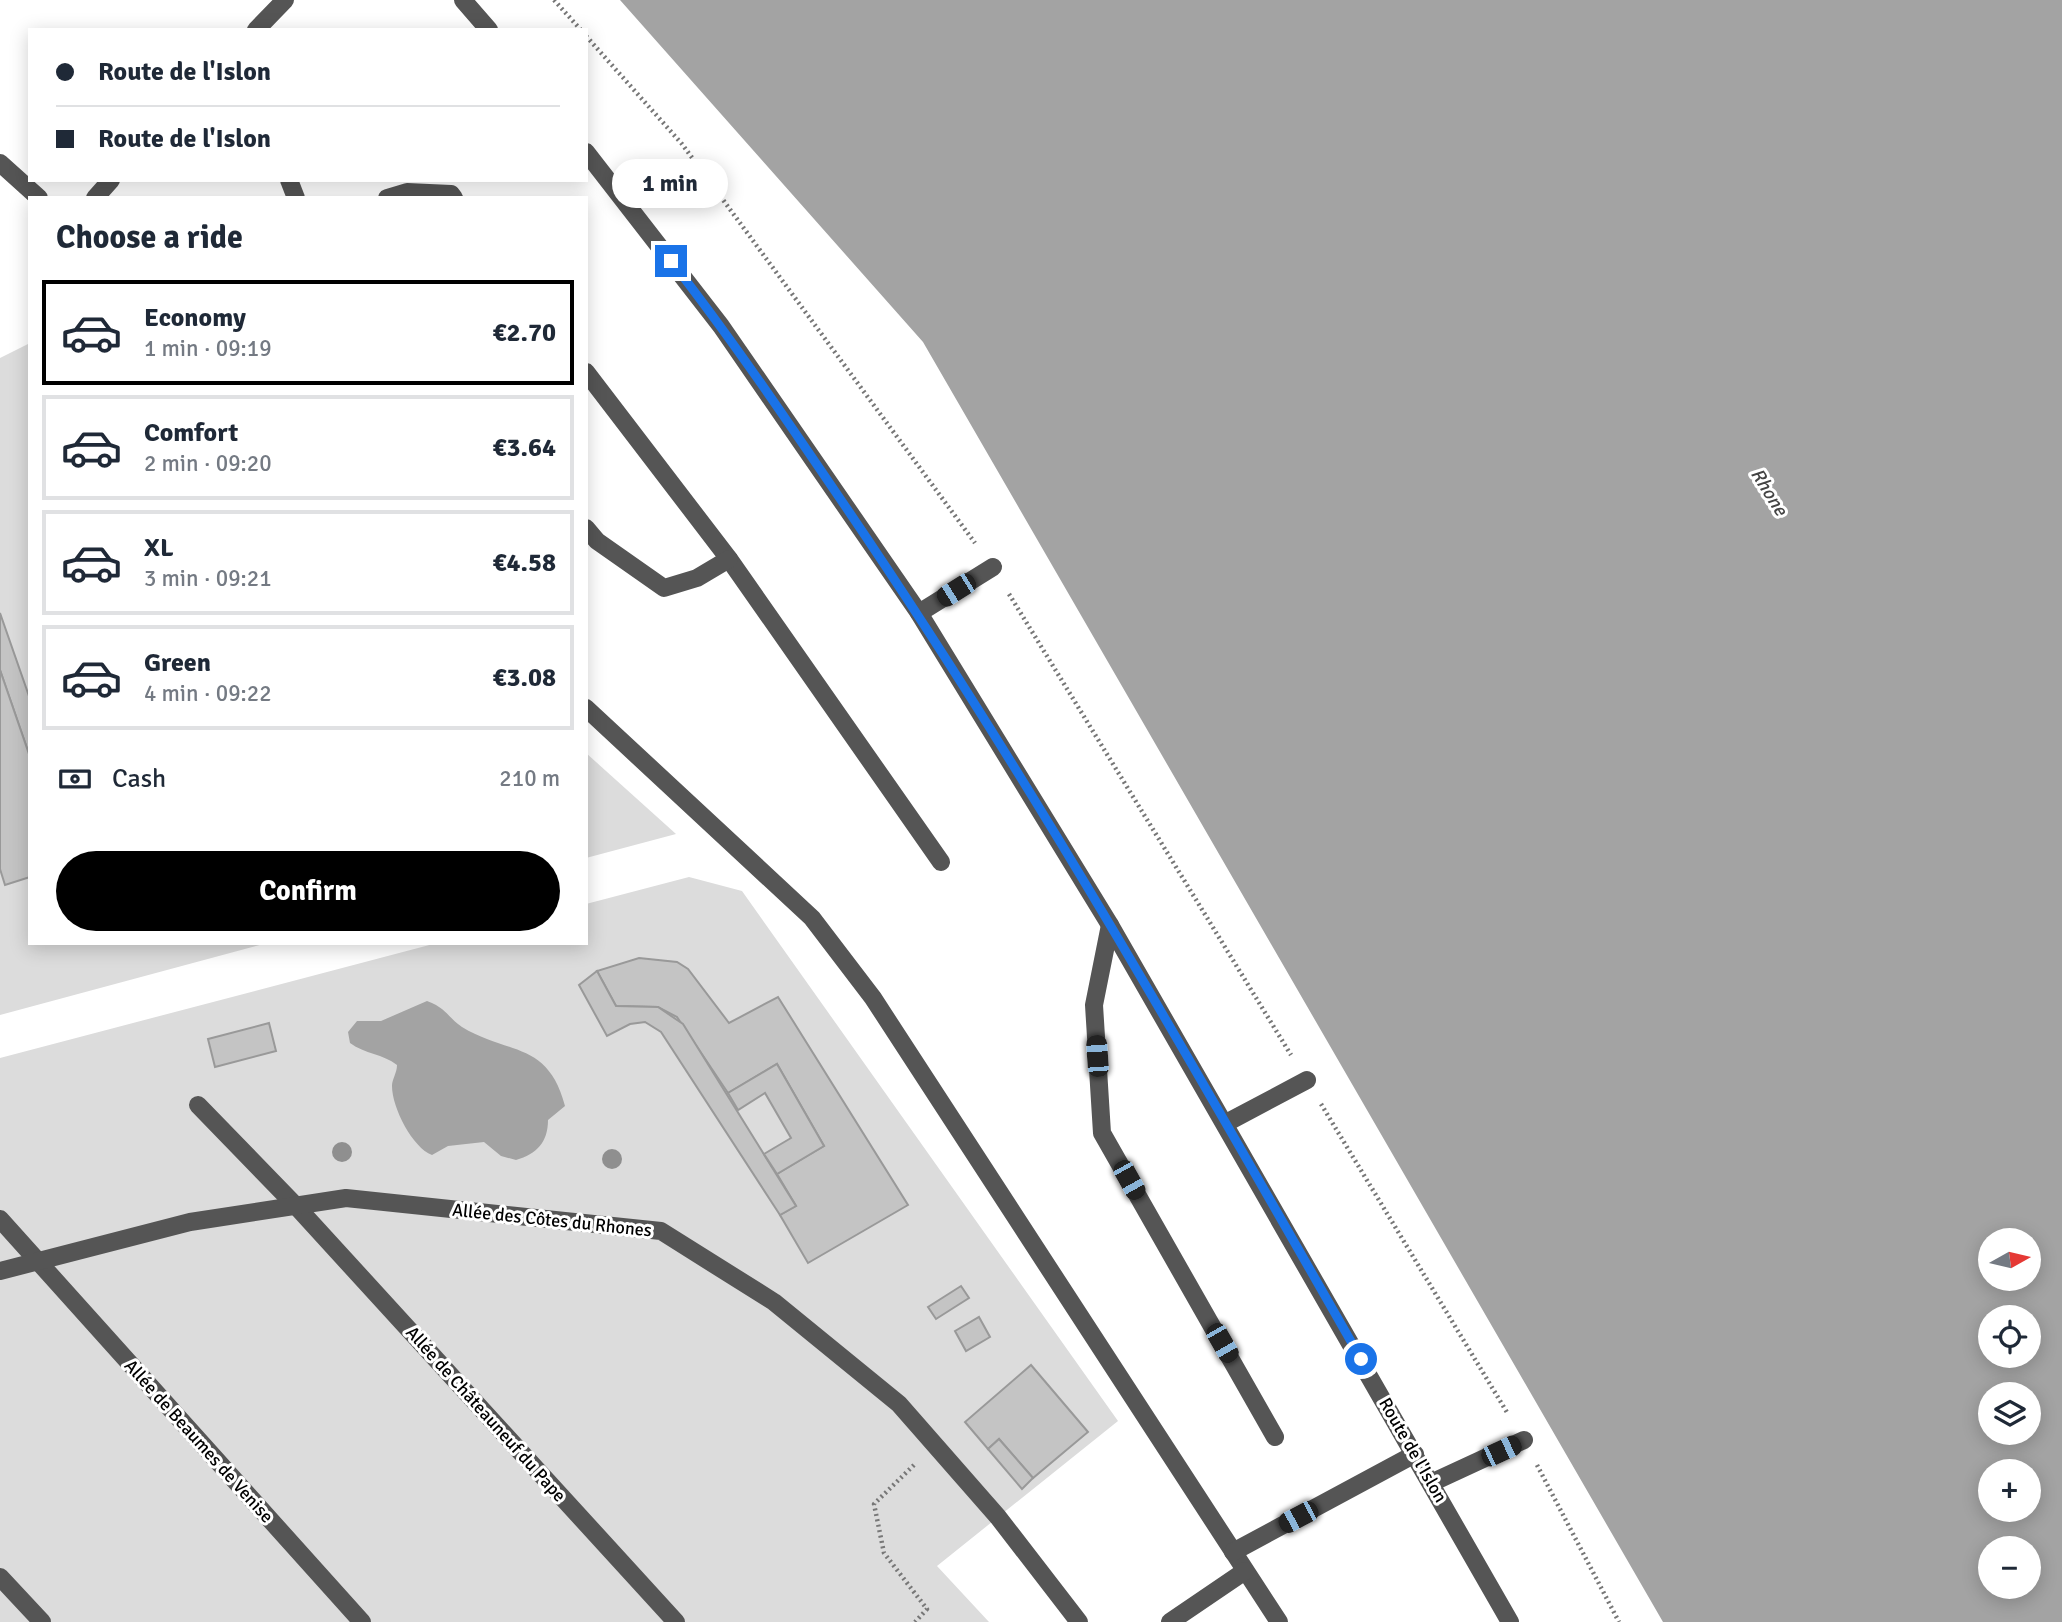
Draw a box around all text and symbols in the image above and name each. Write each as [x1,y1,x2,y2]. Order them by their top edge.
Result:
text: Route de l'Islon [98,56,271,88]
text: Route de l'Islon [98,123,271,155]
callout: 1 min [613,160,729,208]
text: 1 min [642,169,698,198]
text: Choose a ride [56,218,243,257]
route end [655,245,687,277]
icon: car [60,301,123,364]
text: Economy [144,302,246,334]
text: €2.70 [492,317,556,349]
text: 1 min · 09:19 [144,334,272,363]
icon: car [60,416,123,479]
text: Comfort [144,417,238,449]
text: €3.64 [492,432,556,464]
text: 2 min · 09:20 [144,449,272,478]
water label: Rhone [1745,464,1794,521]
icon: car [60,531,123,594]
text: XL [144,532,174,564]
text: €4.58 [492,547,556,579]
text: 3 min · 09:21 [144,564,272,593]
car [933,570,980,610]
icon: car [60,646,123,709]
text: Green [144,647,211,679]
text: €3.08 [492,662,556,694]
text: 4 min · 09:22 [144,679,272,708]
icon: cash [56,760,94,798]
text: Cash [112,763,166,795]
text: 210 m [499,764,560,793]
button: Confirm [56,851,560,931]
car [1086,1034,1109,1078]
car [1110,1157,1149,1203]
street label: Allée des Côtes du Rhones [451,1199,653,1241]
north arrow [1978,1228,2040,1292]
map controls [1978,1228,2041,1599]
button: locate [1978,1305,2041,1368]
car [1203,1320,1242,1366]
street label: Allée de Châteauneuf du Pape [401,1322,571,1506]
route start [1345,1343,1377,1375]
street label: Allée de Beaumes de Venise [120,1355,278,1527]
button: layers [1978,1382,2041,1445]
street label: Route de l'Islon [1374,1394,1452,1506]
car [1478,1433,1525,1469]
button: + [1978,1459,2041,1522]
car [1275,1498,1322,1536]
button: − [1978,1536,2041,1599]

